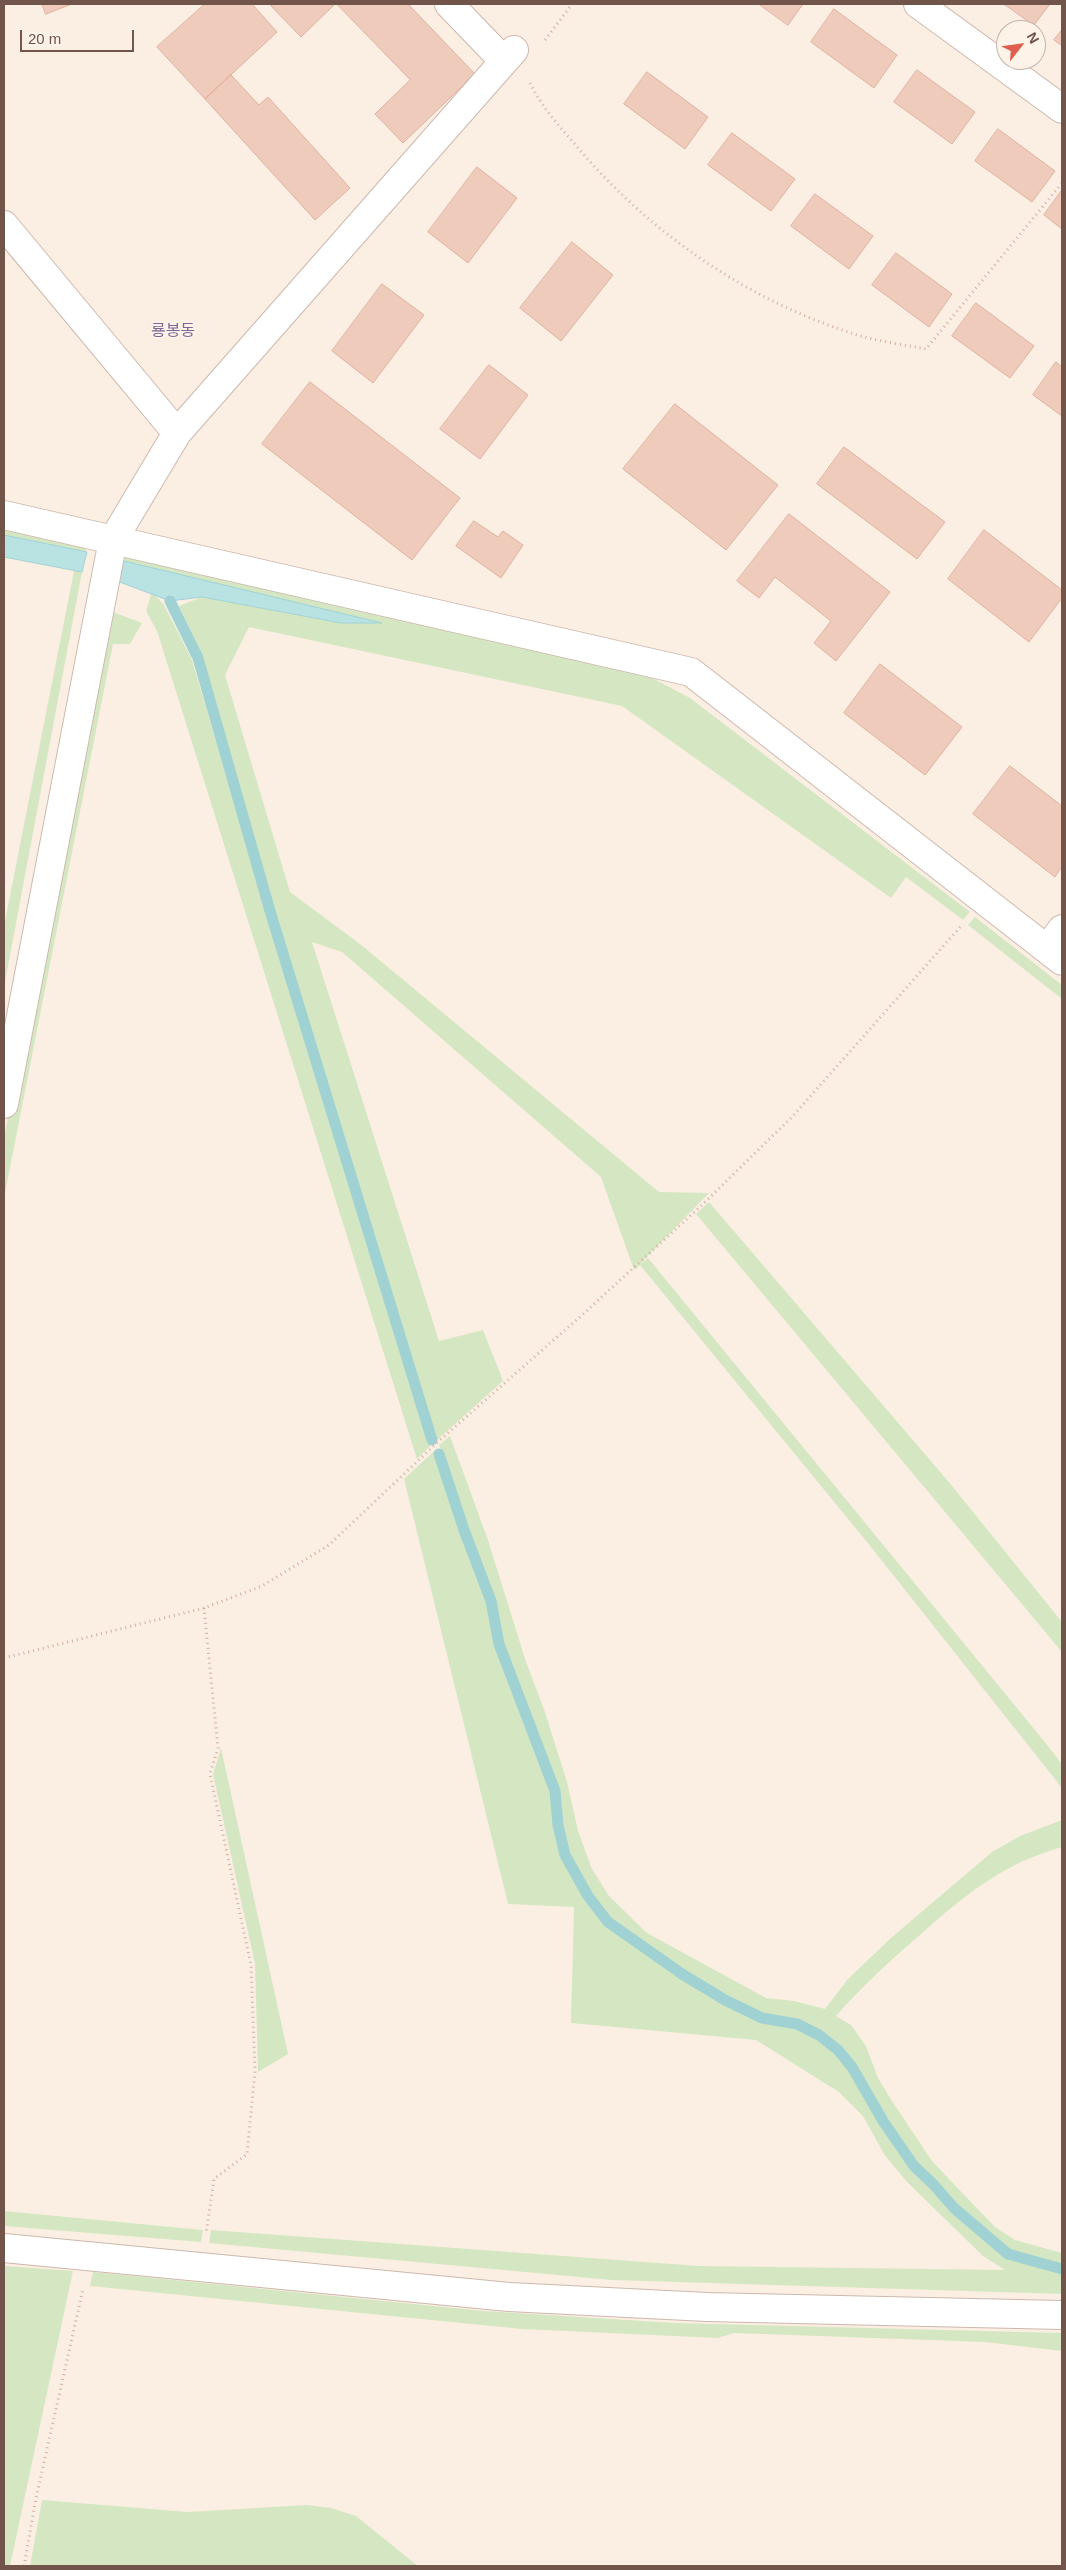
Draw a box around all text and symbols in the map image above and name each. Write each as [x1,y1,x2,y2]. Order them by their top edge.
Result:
scale bar [22,20,136,52]
north arrow [996,20,1046,70]
text: 20 m [28,30,61,47]
text: N [1024,30,1043,46]
district label: 룡봉동 [151,322,195,342]

